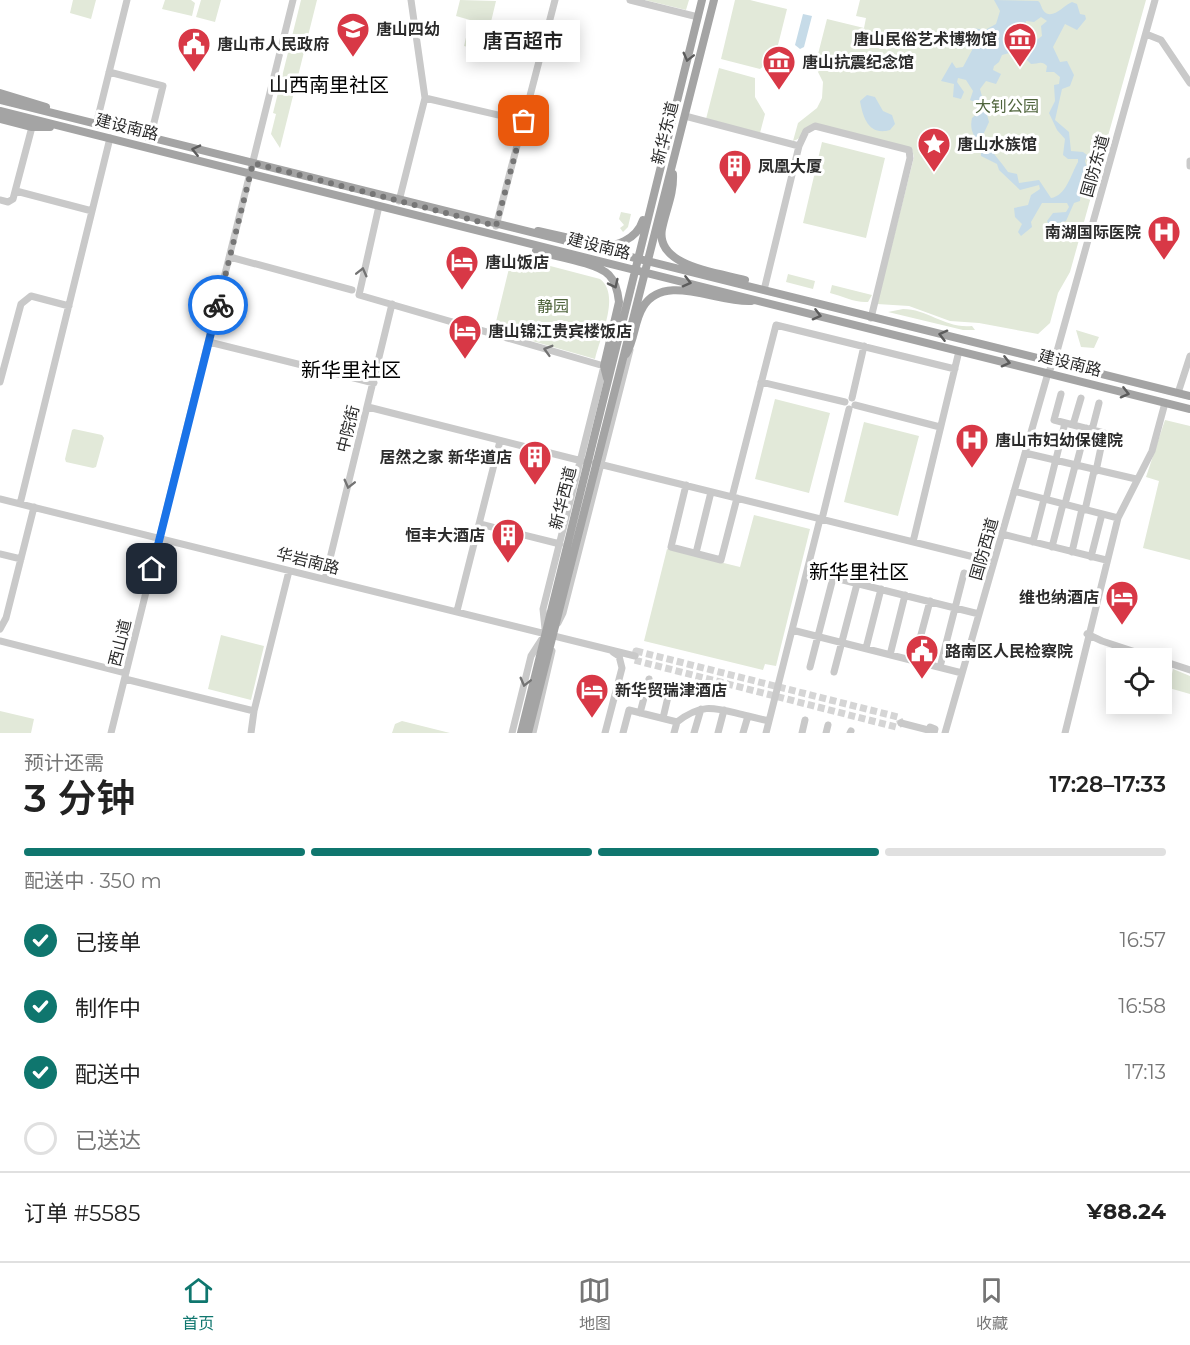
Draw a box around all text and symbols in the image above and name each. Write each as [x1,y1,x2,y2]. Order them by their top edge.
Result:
school or university icon: 唐山四幼 [335,11,371,58]
callout: 唐百超市 [467,19,581,61]
place label: 唐山四幼 [376,20,440,39]
museum icon: 唐山民俗艺术博物馆 [1002,21,1038,68]
public building icon: 唐山市人民政府 [176,26,212,73]
text: 唐百超市 [483,29,563,53]
place label: 唐山民俗艺术博物馆 [853,30,997,49]
place label: 唐山市人民政府 [217,35,329,54]
museum icon: 唐山抗震纪念馆 [761,44,797,91]
one-way arrow [683,52,696,62]
place label: 唐山抗震纪念馆 [802,53,914,72]
district label: 山西南里社区 [269,73,389,97]
pin [498,95,549,146]
park label: 大钊公园 [975,97,1039,116]
street label: 新华东道 [648,100,682,166]
icon: bag [507,104,540,137]
street label: 建设南路 [94,110,160,144]
place icon: 唐山水族馆 [916,126,952,173]
street label: 国防东道 [1077,133,1113,199]
place label: 唐山水族馆 [957,135,1037,154]
one-way arrow [191,144,201,157]
building icon: 凤凰大厦 [717,148,753,195]
place label: 凤凰大厦 [758,157,822,176]
hospital icon: 南湖国际医院 [1146,214,1182,261]
place label: 南湖国际医院 [1045,223,1141,242]
street label: 建设南路 [566,229,632,263]
hotel icon: 唐山饭店 [444,244,480,291]
place label: 唐山饭店 [485,253,549,272]
one-way arrow [354,268,367,278]
courier [188,275,248,335]
one-way arrow [682,275,692,288]
one-way arrow [606,278,618,289]
icon: bike [202,289,235,322]
park label: 静园 [537,297,569,316]
one-way arrow [812,307,822,320]
hotel icon: 唐山锦江贵宾楼饭店 [447,313,483,360]
place label: 唐山锦江贵宾楼饭店 [488,322,632,341]
one-way arrow [939,330,949,343]
one-way arrow [543,345,554,357]
street label: 建设南路 [1037,346,1103,380]
one-way arrow [1001,355,1011,368]
district label: 新华里社区 [301,358,401,382]
one-way arrow [1120,385,1130,398]
street label: 中院街 [333,403,363,455]
hospital icon: 唐山市妇幼保健院 [954,422,990,469]
place label: 唐山市妇幼保健院 [995,431,1123,450]
building icon: 居然之家 新华道店 [517,439,553,486]
place label: 居然之家 新华道店 [379,448,512,467]
street label: 新华西道 [546,465,580,531]
one-way arrow [343,479,356,489]
street label: 国防西道 [966,516,1002,582]
building icon: 恒丰大酒店 [490,517,526,564]
place label: 恒丰大酒店 [405,526,485,545]
pin [126,543,177,594]
street label: 华岩南路 [275,544,341,578]
icon: home [135,552,168,585]
district label: 新华里社区 [809,560,909,584]
hotel icon: 维也纳酒店 [1104,579,1140,626]
place label: 维也纳酒店 [1019,588,1099,607]
street label: 西山道 [105,617,135,669]
public building icon: 路南区人民检察院 [904,633,940,680]
place label: 路南区人民检察院 [945,642,1073,661]
map controls [1106,648,1172,714]
button: locate [1106,648,1172,714]
hotel icon: 新华贸瑞津酒店 [574,672,610,719]
one-way arrow [519,676,532,686]
place label: 新华贸瑞津酒店 [615,681,727,700]
text: 预计还需 [24,751,104,775]
text: 17:28–17:33 [1049,771,1166,798]
text: 3 分钟 [24,774,135,822]
text: 配送中 · 350 m [24,869,162,893]
icon: check [24,924,57,957]
text: 16:57 [1120,928,1166,952]
text: 已接单 [75,929,141,956]
icon: check [24,990,57,1023]
text: 16:58 [1118,994,1166,1018]
text: 制作中 [75,995,141,1022]
icon: check [24,1056,57,1089]
text: 17:13 [1125,1060,1166,1084]
text: 配送中 [75,1061,141,1088]
text: 已送达 [75,1127,141,1154]
text: ¥88.24 [1087,1198,1166,1225]
text: 订单 #5585 [24,1200,140,1227]
tab: 首页 [182,1274,215,1334]
tab: 地图 [578,1274,611,1334]
tab: 收藏 [975,1274,1008,1334]

